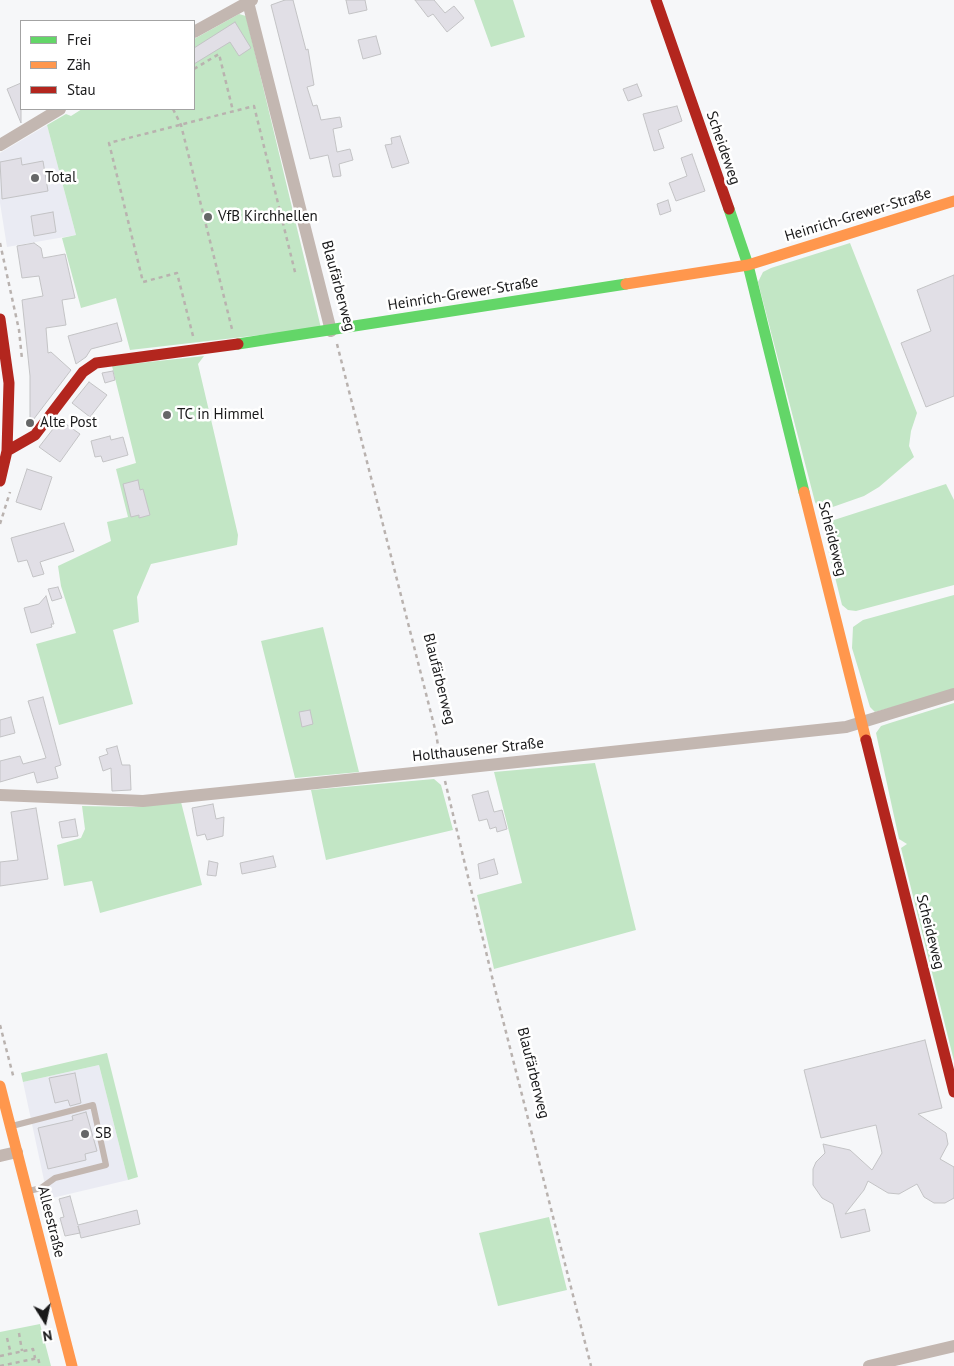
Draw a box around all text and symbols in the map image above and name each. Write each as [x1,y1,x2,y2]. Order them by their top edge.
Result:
legend [20,20,195,110]
text: Frei [67,30,92,49]
text: Zäh [67,55,91,74]
text: Stau [67,80,96,99]
street label: Scheideweg [702,109,744,187]
place label: Total [45,169,76,187]
marker: Total [29,172,41,184]
street label: Heinrich-Grewer-Straße [783,184,933,246]
place label: VfB Kirchhellen [218,208,318,226]
marker: VfB Kirchhellen [202,211,214,223]
street label: Blaufärberweg [317,239,359,333]
street label: Heinrich-Grewer-Straße [386,273,540,315]
place label: TC in Himmel [177,406,264,424]
marker: TC in Himmel [161,409,173,421]
place label: Alte Post [40,414,97,432]
marker: Alte Post [24,417,36,429]
street label: Scheideweg [814,500,850,578]
street label: Blaufärberweg [419,632,459,726]
street label: Holthausener Straße [411,734,545,766]
street label: Scheideweg [912,893,948,971]
street label: Blaufärberweg [513,1026,553,1120]
place label: SB [95,1125,112,1143]
marker: SB [79,1128,91,1140]
street label: Alleestraße [33,1184,69,1260]
north arrow [20,1296,70,1346]
text: N [42,1326,54,1345]

